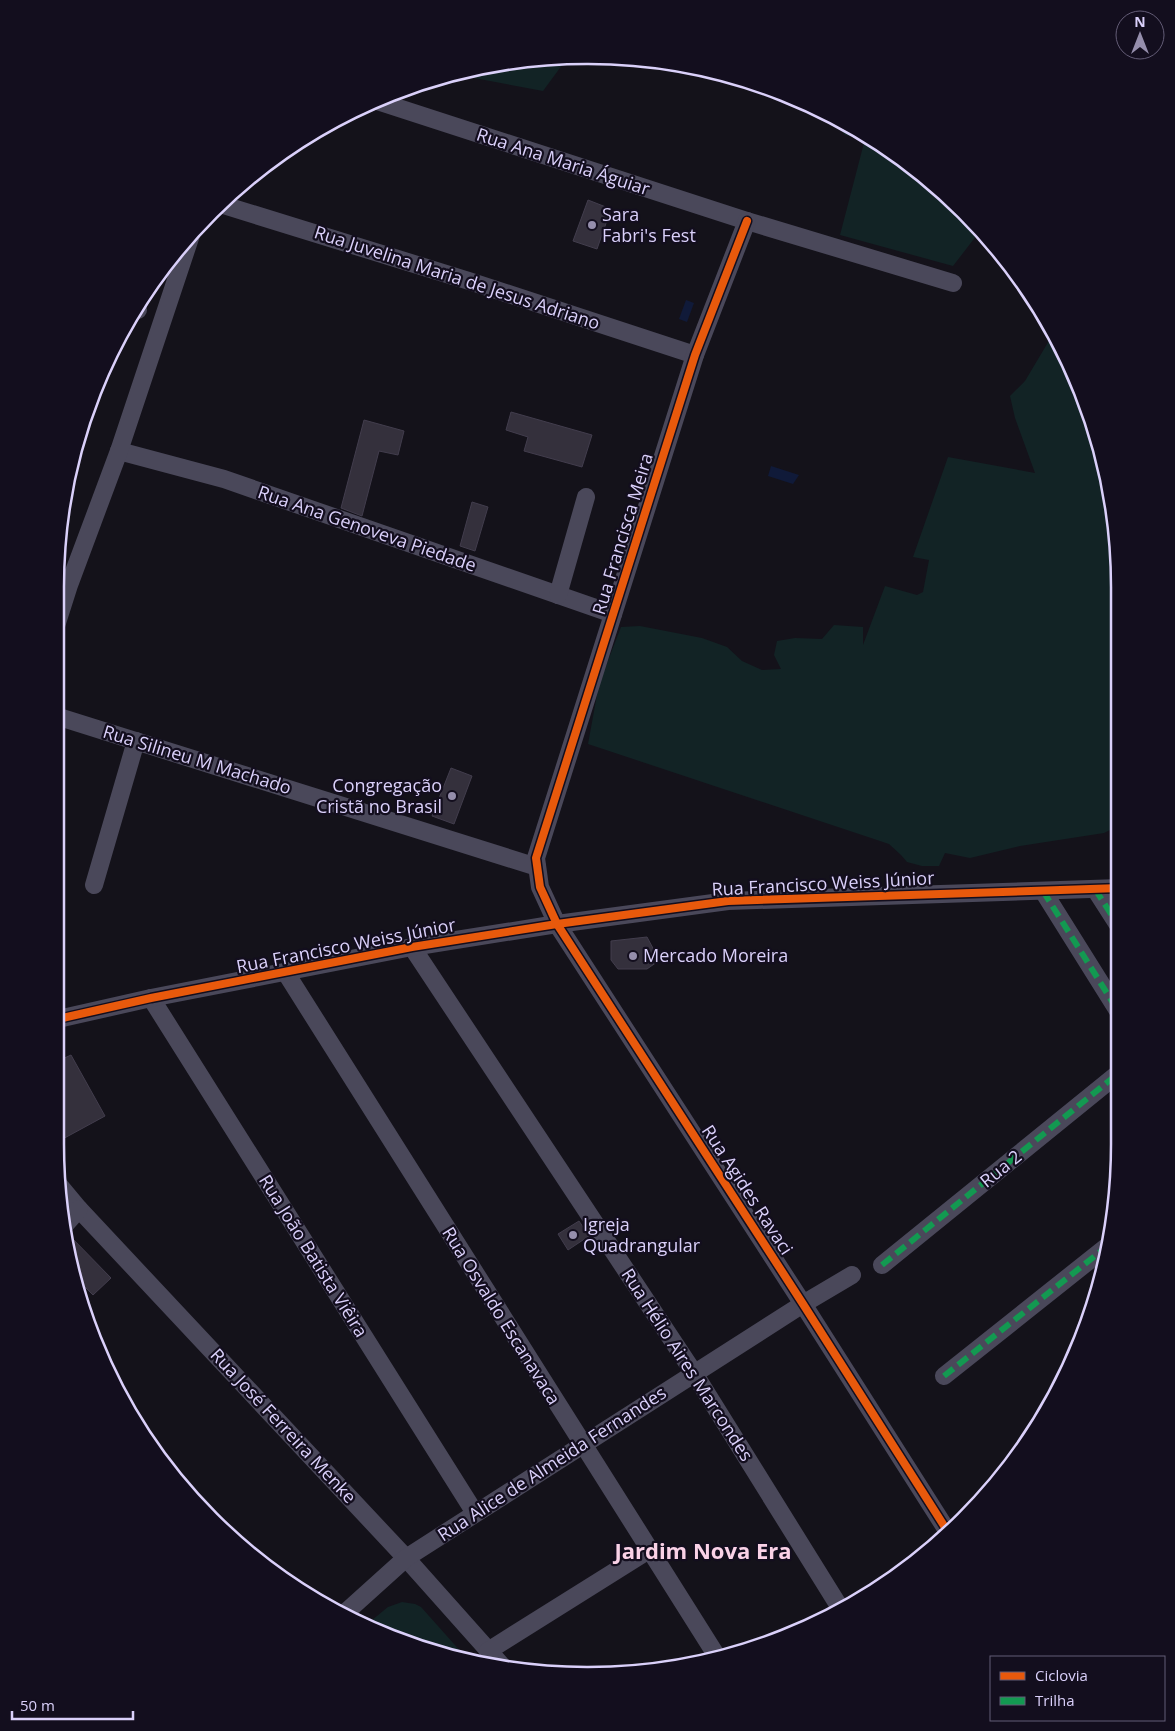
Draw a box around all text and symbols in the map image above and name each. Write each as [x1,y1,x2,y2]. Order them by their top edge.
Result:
north arrow [1115,10,1165,60]
text: N [1134,12,1146,31]
street label: Rua Ana Maria Águiar [474,122,654,201]
place label: Sara Fabri's Fest [602,202,696,247]
street label: Rua Juvelina Maria de Jesus Adriano [311,219,603,335]
marker: Sara Fabri's Fest [586,219,598,231]
street label: Rua Francisca Meira [586,450,658,617]
street label: Rua Ana Genoveva Piedade [255,479,480,577]
street label: Rua Silineu M Machado [100,719,294,799]
place label: Congregação Cristã no Brasil [316,773,442,818]
marker: Congregação Cristã no Brasil [446,790,458,802]
street label: Rua Francisco Weiss Júnior [711,865,936,901]
street label: Rua Francisco Weiss Júnior [234,912,458,978]
place label: Mercado Moreira [643,943,788,967]
marker: Mercado Moreira [627,950,639,962]
street label: Rua Agides Ravaci [697,1120,799,1259]
street label: Rua 2 [975,1144,1026,1192]
street label: Rua João Batista Viêira [254,1170,374,1341]
place label: Igreja Quadrangular [583,1212,701,1257]
street label: Rua Osvaldo Escanavaca [437,1222,566,1409]
marker: Igreja Quadrangular [567,1229,579,1241]
street label: Rua Hélio Aires Marcondes [616,1263,759,1465]
street label: Rua José Ferreira Menke [206,1343,362,1508]
street label: Rua Alice de Almeida Fernandes [433,1380,670,1546]
district label: Jardim Nova Era [612,1535,792,1565]
legend [990,1656,1165,1721]
text: Ciclovia [1035,1665,1088,1685]
scale bar [12,1688,134,1720]
text: Trilha [1035,1690,1075,1710]
text: 50 m [20,1695,55,1715]

